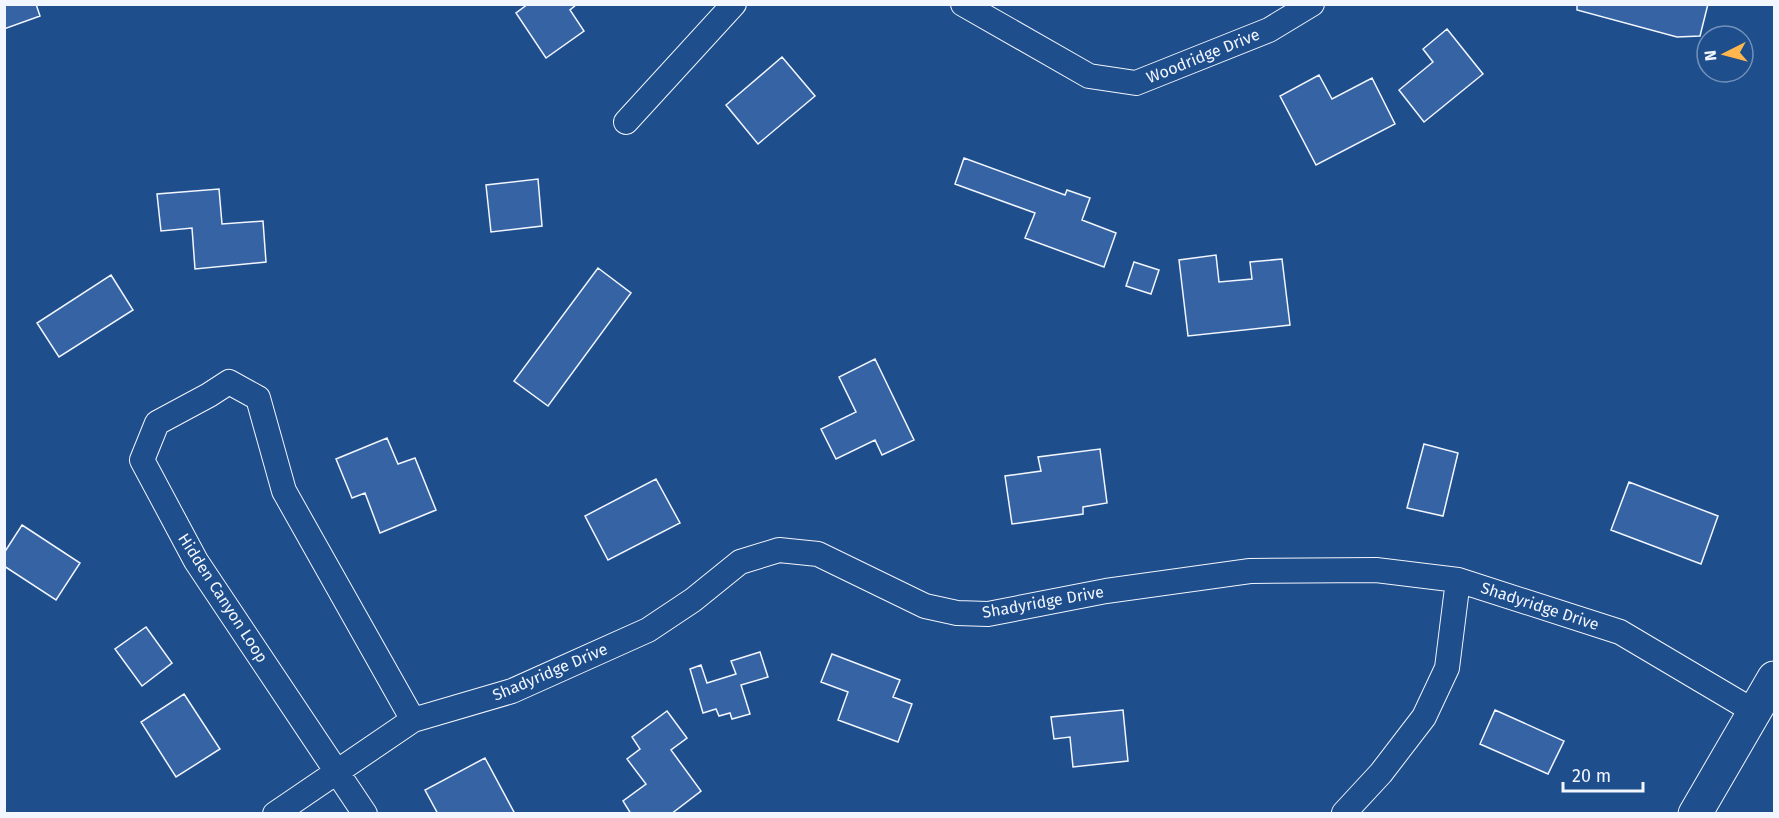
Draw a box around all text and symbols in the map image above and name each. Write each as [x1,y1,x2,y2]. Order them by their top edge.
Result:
north arrow [1695,24,1755,84]
street label: Woodridge Drive [1144,25,1262,87]
text: N [1701,49,1721,62]
street label: Hidden Canyon Loop [174,530,272,666]
street label: Shadyridge Drive [1479,578,1601,634]
street label: Shadyridge Drive [981,582,1105,622]
street label: Shadyridge Drive [490,639,610,705]
scale bar [1563,755,1642,793]
text: 20 m [1572,765,1611,787]

